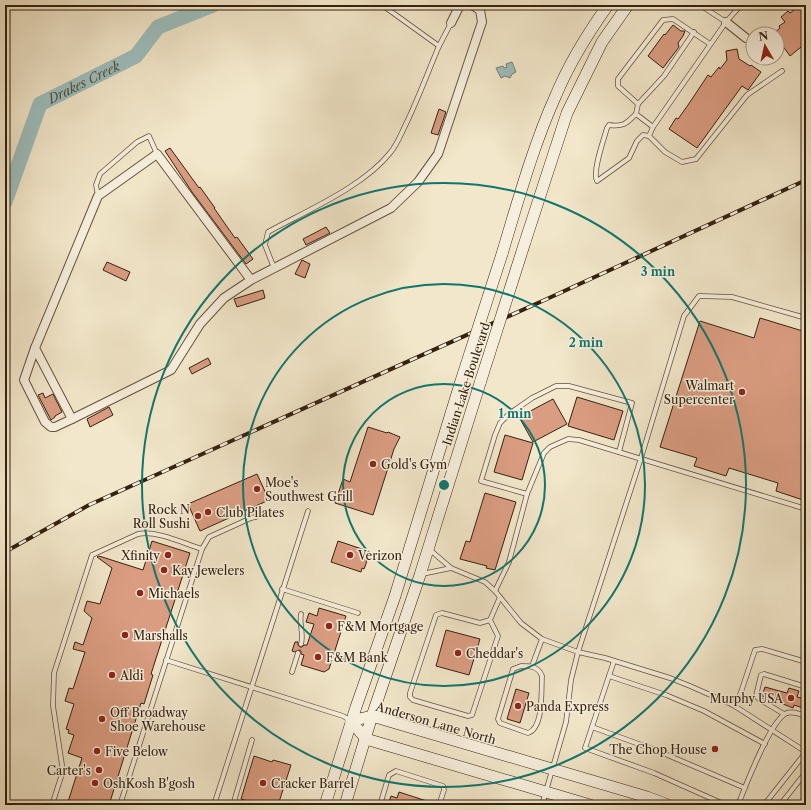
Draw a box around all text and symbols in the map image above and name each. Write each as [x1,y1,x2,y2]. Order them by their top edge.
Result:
north arrow [745,26,785,66]
text: N [758,28,770,44]
water label: Drakes Creek [44,57,123,107]
text: 3 min [641,264,676,279]
street label: Indian Lake Boulevard [439,320,493,447]
text: 2 min [569,335,604,350]
place label: Walmart Supercenter [664,378,735,407]
marker: Walmart Supercenter [737,387,747,397]
text: 1 min [499,406,532,421]
place label: Gold's Gym [381,457,447,472]
marker: Gold's Gym [368,459,378,469]
place label: Moe's Southwest Grill [265,475,353,504]
centre of rings [437,478,451,492]
marker: Moe's Southwest Grill [252,484,262,494]
place label: Rock N Roll Sushi [133,502,190,531]
place label: Club Pilates [216,505,284,520]
marker: Club Pilates [203,507,213,517]
marker: Rock N Roll Sushi [193,511,203,521]
place label: Xfinity [120,548,160,563]
place label: Verizon [357,548,403,563]
marker: Xfinity [163,550,173,560]
marker: Verizon [345,550,355,560]
place label: Kay Jewelers [172,563,244,578]
marker: Kay Jewelers [159,565,169,575]
place label: Michaels [148,586,199,601]
marker: Michaels [135,588,145,598]
place label: F&M Mortgage [337,619,424,634]
marker: F&M Mortgage [324,621,334,631]
place label: Marshalls [133,628,188,643]
marker: Marshalls [120,630,130,640]
place label: Cheddar's [466,646,523,661]
marker: Cheddar's [453,648,463,658]
place label: F&M Bank [326,650,389,665]
marker: F&M Bank [313,652,323,662]
place label: Aldi [119,668,144,683]
marker: Aldi [107,670,117,680]
place label: Murphy USA [709,691,784,706]
marker: Murphy USA [786,693,796,703]
street label: Anderson Lane North [373,698,498,747]
place label: Panda Express [526,699,609,714]
marker: Panda Express [513,701,523,711]
place label: Off Broadway Shoe Warehouse [110,705,206,734]
marker: Off Broadway Shoe Warehouse [97,714,107,724]
place label: The Chop House [609,742,707,757]
place label: Five Below [105,744,169,759]
marker: The Chop House [710,744,720,754]
marker: Five Below [92,746,102,756]
place label: Carter's [47,763,91,778]
marker: Carter's [94,765,104,775]
place label: OshKosh B'gosh [103,776,196,791]
place label: Cracker Barrel [271,776,354,791]
marker: OshKosh B'gosh [90,778,100,788]
marker: Cracker Barrel [258,778,268,788]

